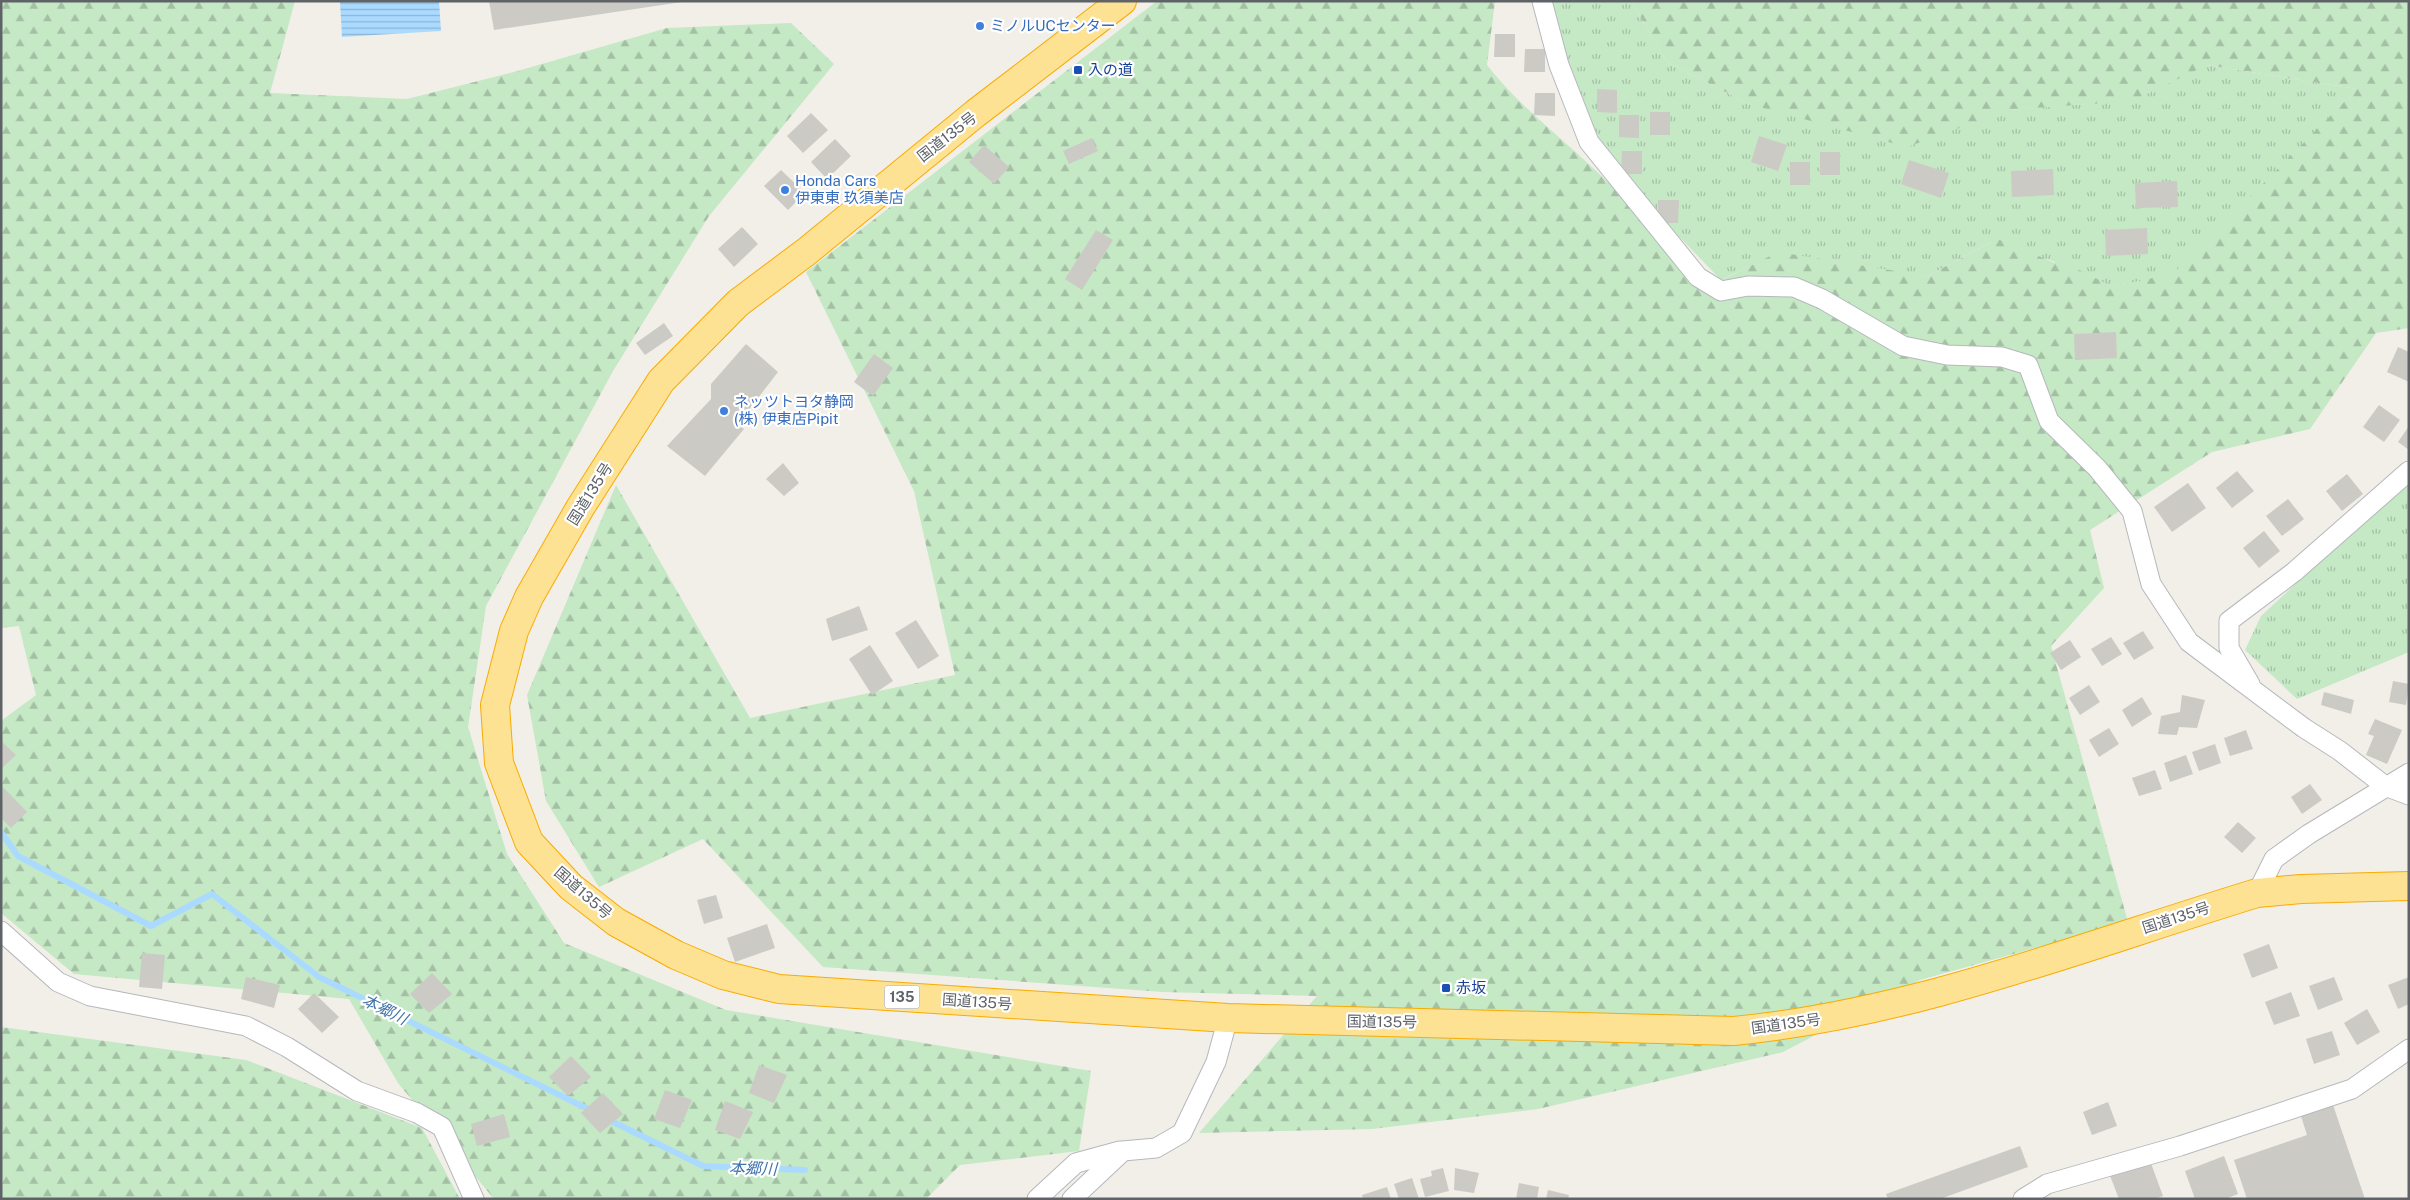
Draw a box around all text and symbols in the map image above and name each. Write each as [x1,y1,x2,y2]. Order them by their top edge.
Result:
place label: ミノルUCセンター [990,17,1116,34]
marker: ミノルUCセンター [974,20,986,32]
place label: 入の道 [1088,61,1133,78]
marker: 入の道 [1072,64,1084,76]
street label: 国道135号 [914,108,980,165]
place label: Honda Cars 伊東東 玖須美店 [795,172,904,206]
marker: Honda Cars 伊東東 玖須美店 [779,184,791,196]
place label: ネッツトヨタ静岡 (株) 伊東店Pipit [734,393,854,427]
marker: ネッツトヨタ静岡 (株) 伊東店Pipit [718,405,730,417]
street label: 国道135号 [564,459,615,528]
street label: 国道135号 [551,863,615,922]
street label: 国道135号 [2140,899,2212,936]
place label: 赤坂 [1456,979,1486,996]
marker: 赤坂 [1440,982,1452,994]
road number: 135 [884,986,920,1009]
water label: 本郷川 [359,990,412,1029]
street label: 国道135号 [941,991,1013,1012]
street label: 国道135号 [1750,1010,1822,1037]
street label: 国道135号 [1347,1012,1417,1031]
water label: 本郷川 [729,1158,779,1179]

